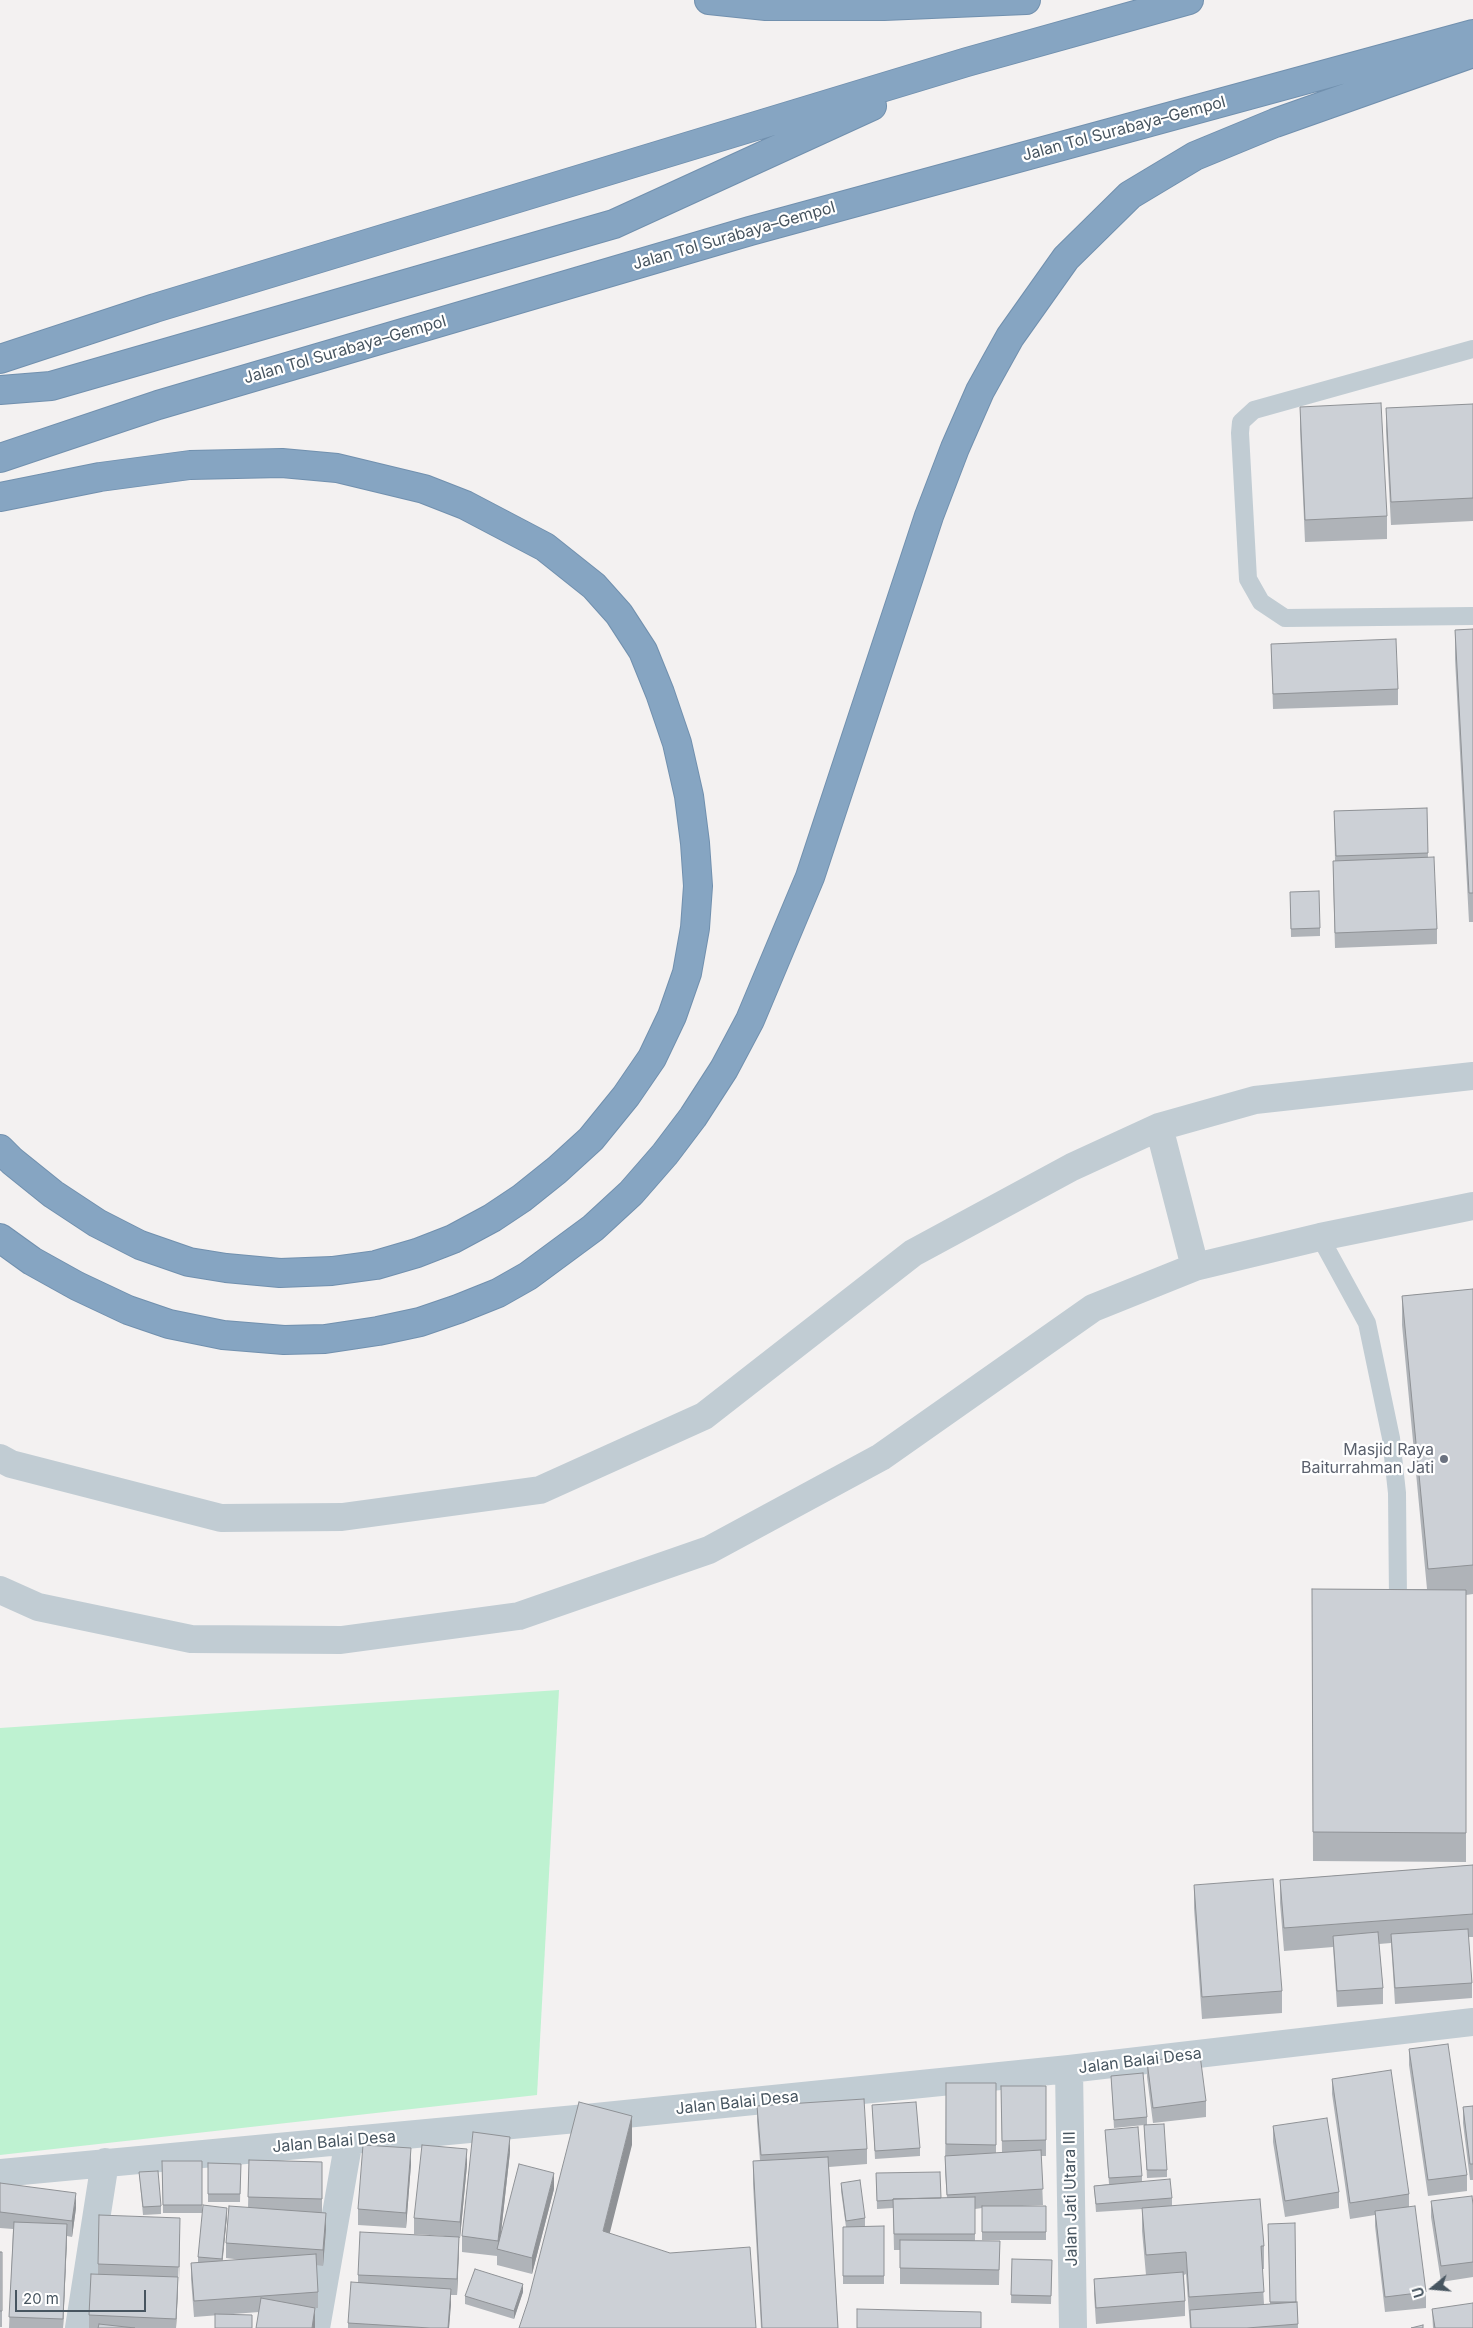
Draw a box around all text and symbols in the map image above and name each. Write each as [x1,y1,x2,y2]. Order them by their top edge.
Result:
street label: Jalan Tol Surabaya–Gempol [1020,93,1228,165]
street label: Jalan Tol Surabaya–Gempol [630,198,838,274]
street label: Jalan Tol Surabaya–Gempol [241,312,449,388]
place label: Masjid Raya Baiturrahman Jati [1301,1440,1434,1478]
marker: Masjid Raya Baiturrahman Jati [1438,1453,1450,1465]
street label: Jalan Balai Desa [1077,2044,1203,2078]
street label: Jalan Balai Desa [674,2087,800,2119]
street label: Jalan Balai Desa [271,2127,397,2157]
street label: Jalan Jati Utara III [1060,2131,1082,2267]
north arrow [1408,2263,1458,2313]
scale bar [18,2280,149,2312]
text: U [1409,2285,1428,2300]
text: 20 m [23,2289,59,2308]

